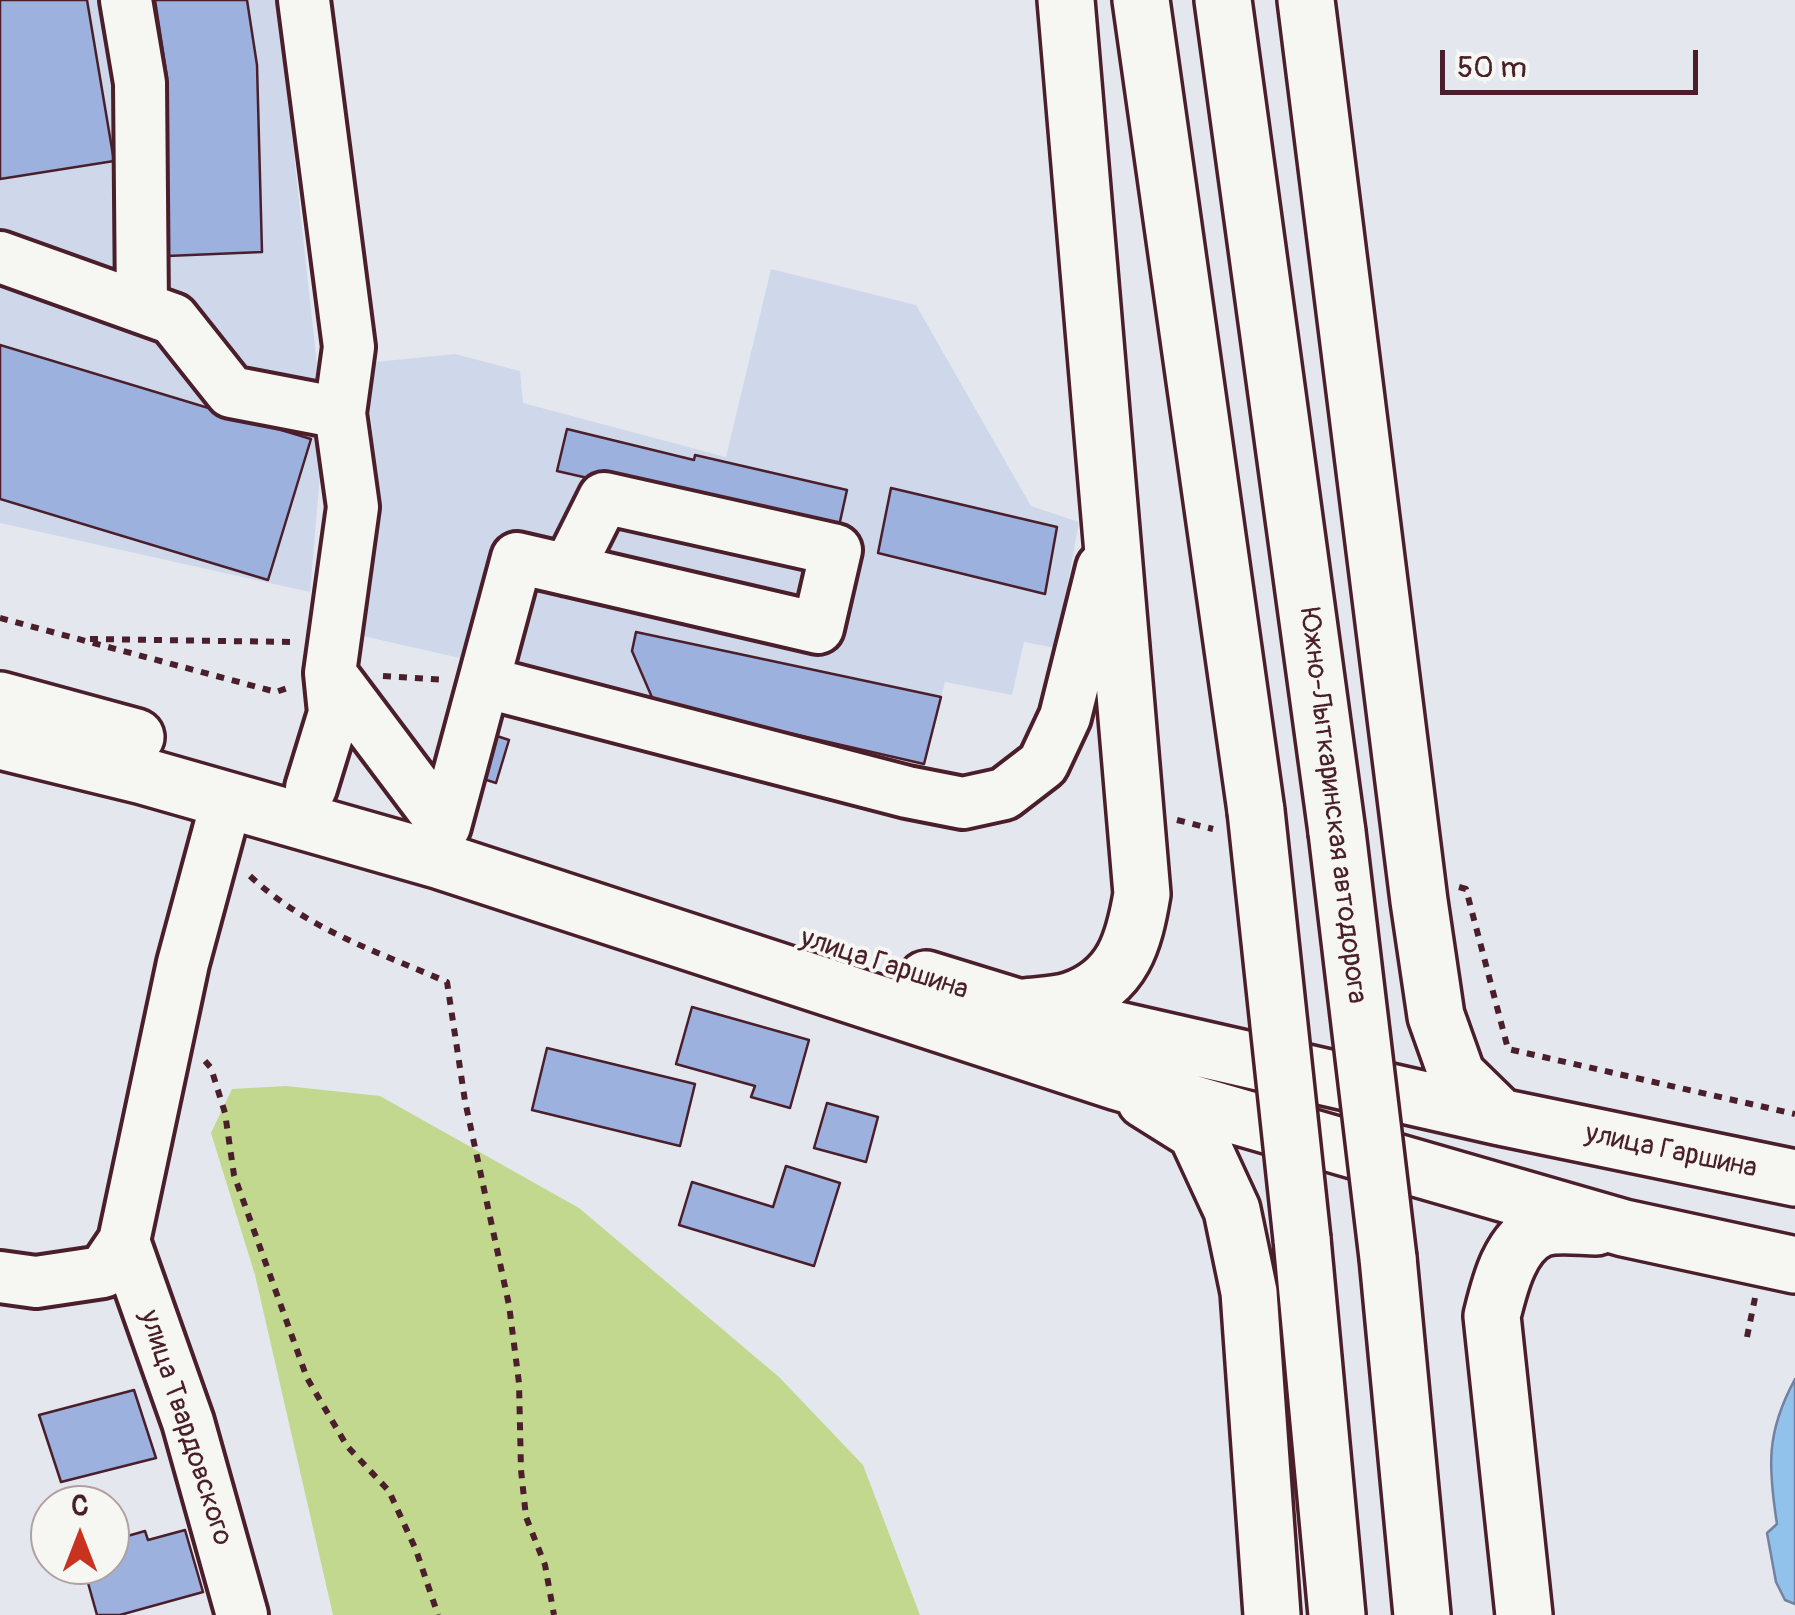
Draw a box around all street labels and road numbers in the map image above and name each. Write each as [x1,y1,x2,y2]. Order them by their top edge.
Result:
street label: Южно-Лыткаринская автодорога [1291,606,1373,1006]
street label: улица Гаршина [796,922,972,1008]
street label: улица Гаршина [1582,1117,1760,1187]
street label: улица Твардовского [131,1306,239,1550]

